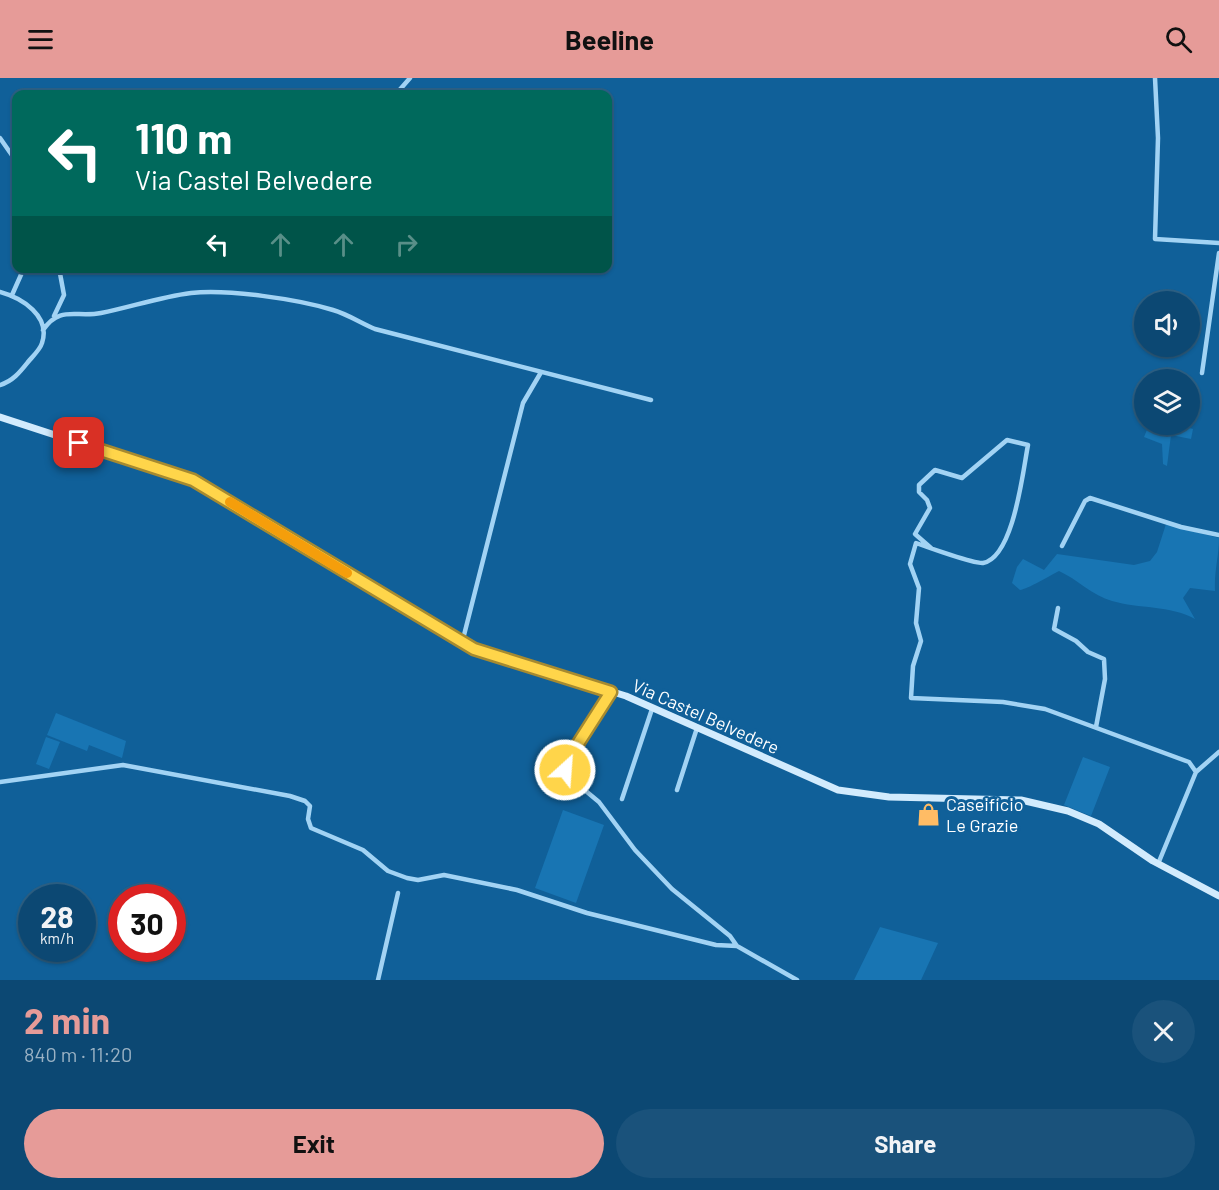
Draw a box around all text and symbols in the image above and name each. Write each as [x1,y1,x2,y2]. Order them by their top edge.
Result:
icon: menu [24,23,57,56]
text: Beeline [565,23,654,55]
icon: search [1162,23,1195,56]
text: 110 m [135,112,232,162]
icon: left [36,114,114,192]
text: Via Castel Belvedere [135,163,373,195]
icon: left [201,228,234,261]
icon: ahead [264,228,297,261]
icon: ahead [327,228,360,261]
icon: right [390,228,423,261]
map controls [1134,291,1200,435]
button: sound [1134,291,1200,357]
button: layers [1134,369,1200,435]
pin [53,417,104,468]
icon: arrive [62,426,95,459]
street label: Via Castel Belvedere [629,674,783,758]
position arrow [533,738,597,802]
place label: Caseificio Le Grazie [946,793,1024,836]
shop icon: Caseificio Le Grazie [915,801,941,827]
speed limit sign: 30 [108,884,186,962]
text: 28 [40,898,74,934]
text: km/h [40,929,74,947]
text: 2 min [24,998,110,1041]
button: close [1132,1000,1195,1063]
text: 840 m · 11:20 [24,1042,132,1066]
button: Exit [24,1109,604,1178]
button: Share [616,1109,1195,1178]

